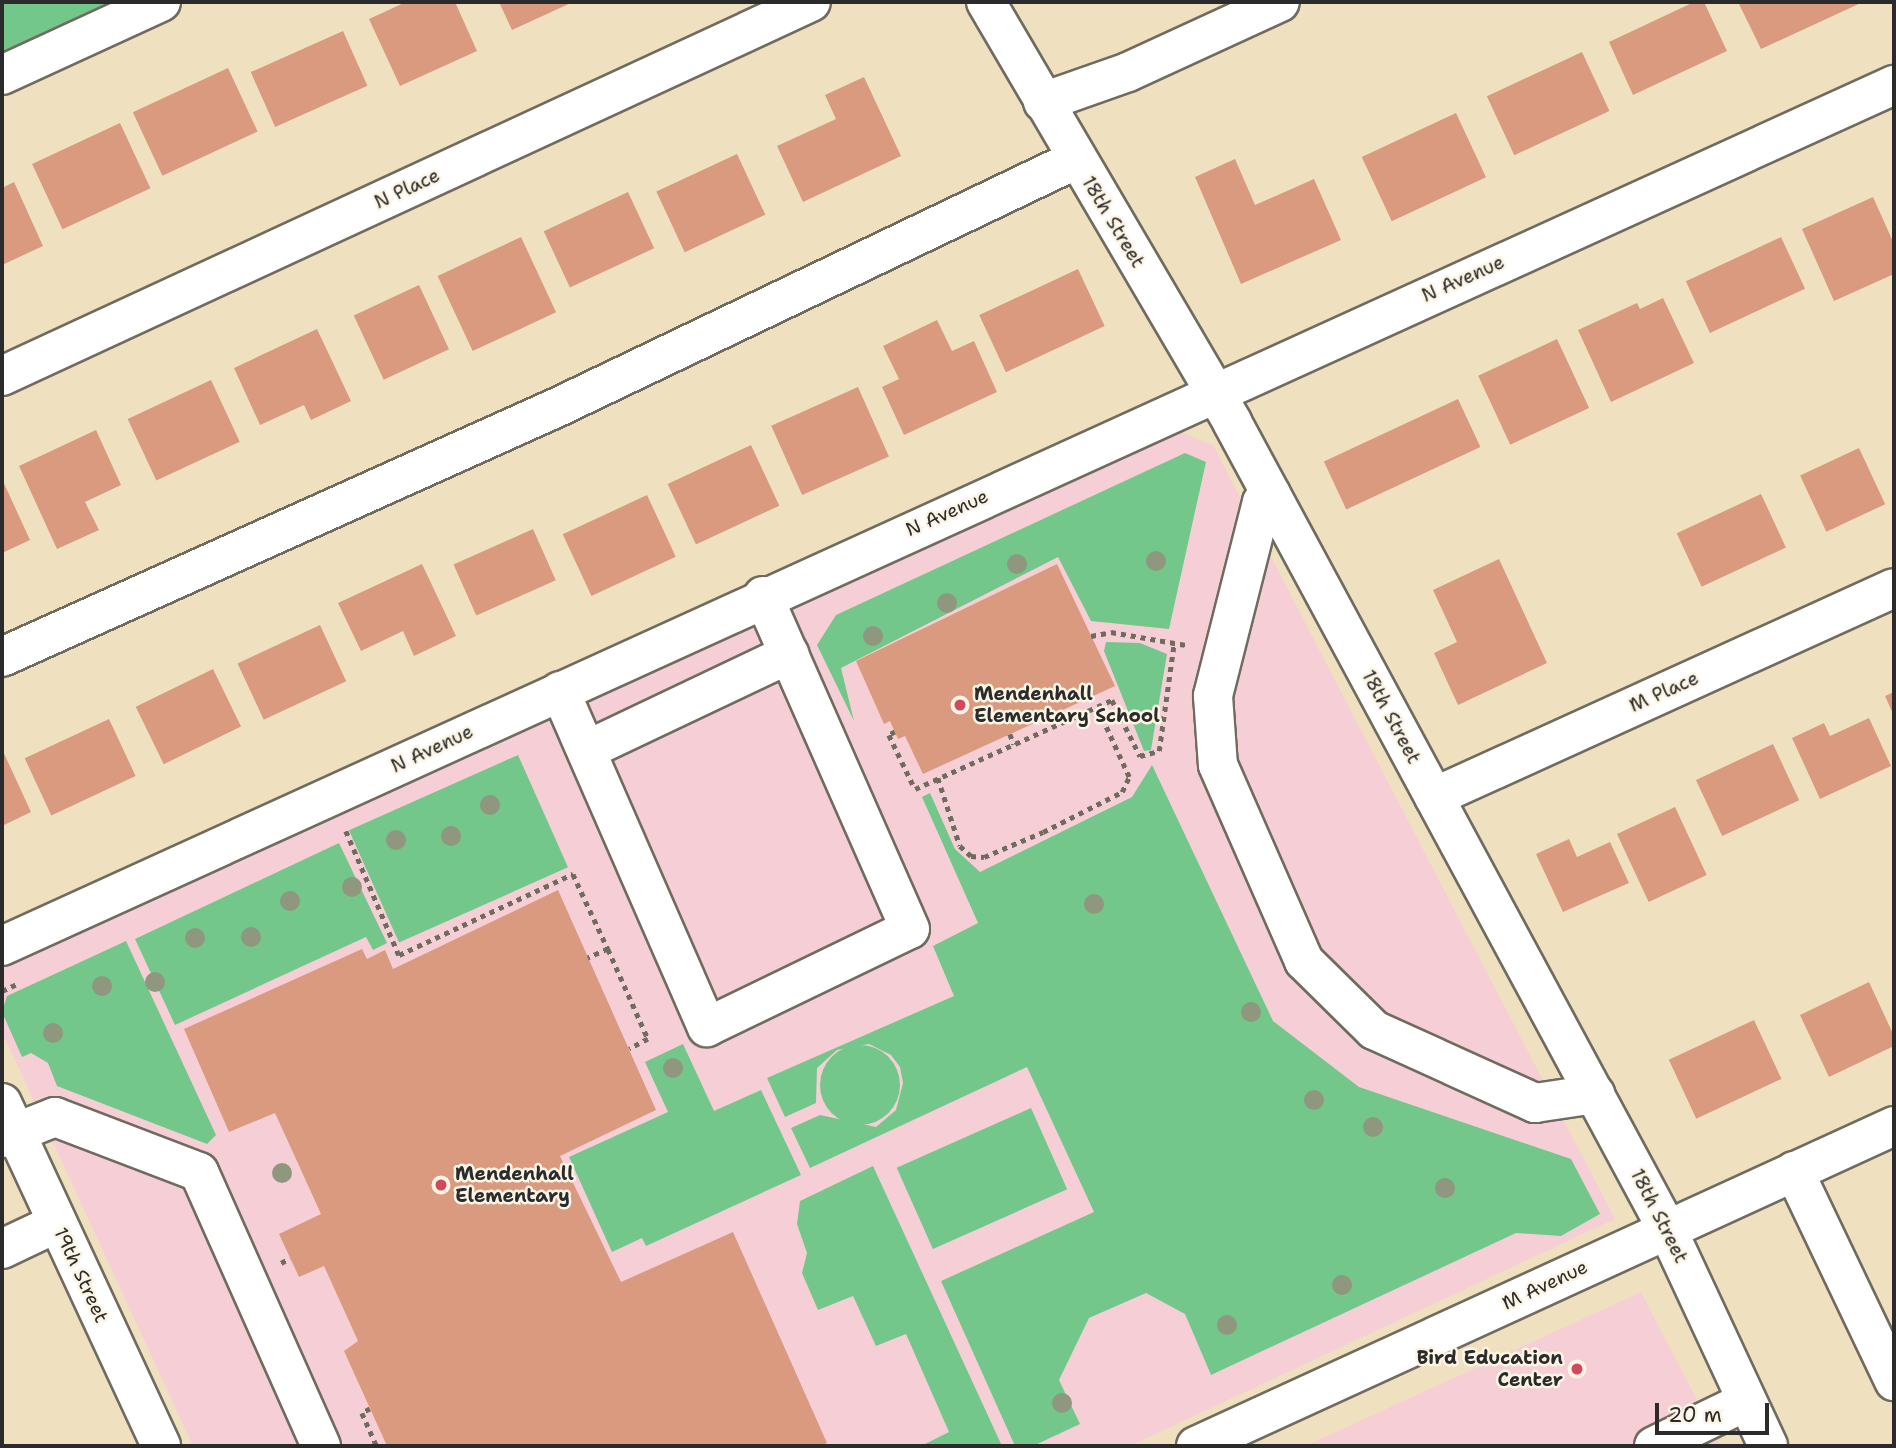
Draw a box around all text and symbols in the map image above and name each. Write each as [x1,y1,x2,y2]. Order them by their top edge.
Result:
street label: N Place [371,164,443,214]
street label: 18th Street [1077,172,1149,272]
street label: N Avenue [1418,251,1508,307]
street label: N Avenue [902,485,992,541]
street label: 18th Street [1357,666,1425,768]
street label: M Place [1626,667,1702,717]
place label: Mendenhall Elementary School [974,683,1160,727]
marker: Mendenhall Elementary School [952,697,968,713]
street label: N Avenue [387,720,477,778]
place label: Mendenhall Elementary [455,1163,574,1207]
street label: 18th Street [1626,1165,1692,1267]
marker: Mendenhall Elementary [433,1177,449,1193]
street label: 19th Street [49,1224,113,1326]
street label: M Avenue [1499,1255,1591,1315]
place label: Bird Education Center [1417,1347,1563,1391]
marker: Bird Education Center [1569,1361,1585,1377]
scale bar [1658,1388,1772,1432]
text: 20 m [1668,1401,1722,1429]

